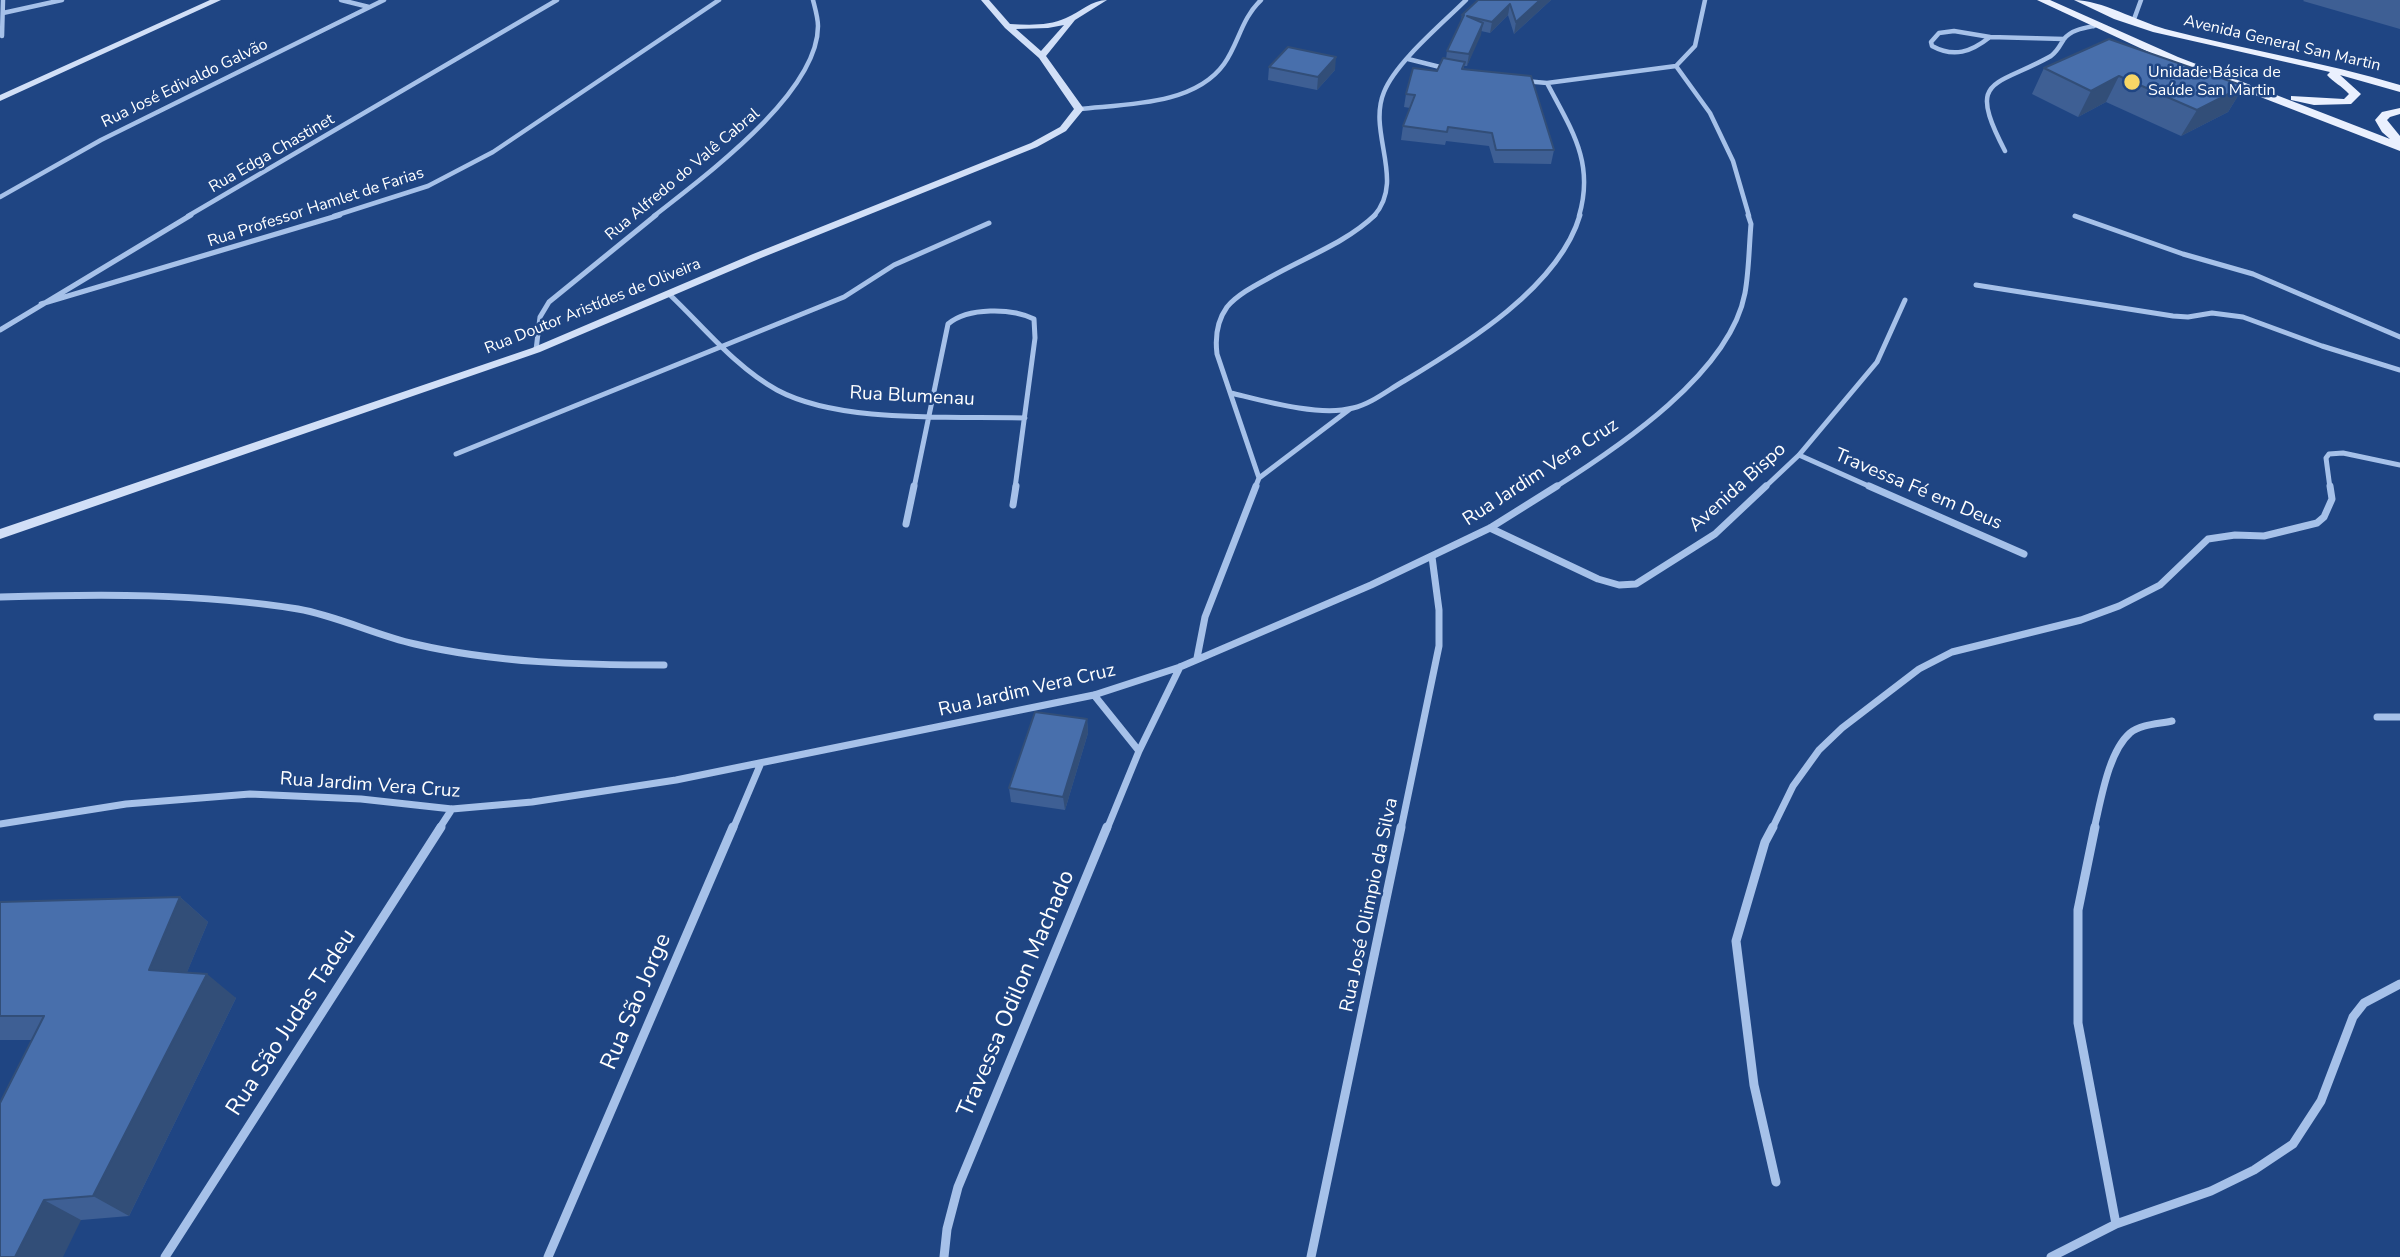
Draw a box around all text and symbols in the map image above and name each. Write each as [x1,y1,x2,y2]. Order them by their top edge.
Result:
street label: Avenida General San Martin [2182,12,2382,76]
street label: Rua José Edivaldo Galvão [99,35,271,133]
place label: Unidade Básica de Saúde San Martin [2148,63,2281,101]
marker: Unidade Básica de Saúde San Martin [2122,72,2142,92]
street label: Rua Alfredo do Valê Cabral [602,105,764,245]
street label: Rua Edga Chastinet [206,110,338,198]
street label: Rua Professor Hamlet de Farias [205,164,427,252]
street label: Rua Doutor Aristídes de Oliveira [482,255,704,359]
street label: Rua Blumenau [849,382,975,412]
street label: Rua Jardim Vera Cruz [1459,414,1623,532]
street label: Avenida Bispo [1685,439,1791,537]
street label: Travessa Fé em Deus [1831,444,2005,536]
street label: Rua Jardim Vera Cruz [936,660,1118,722]
street label: Rua Jardim Vera Cruz [279,768,461,804]
street label: Rua José Olimpio da Silva [1336,796,1404,1014]
street label: Travessa Odilon Machado [952,867,1082,1121]
street label: Rua São Judas Tadeu [221,924,363,1122]
street label: Rua São Jorge [596,930,678,1074]

